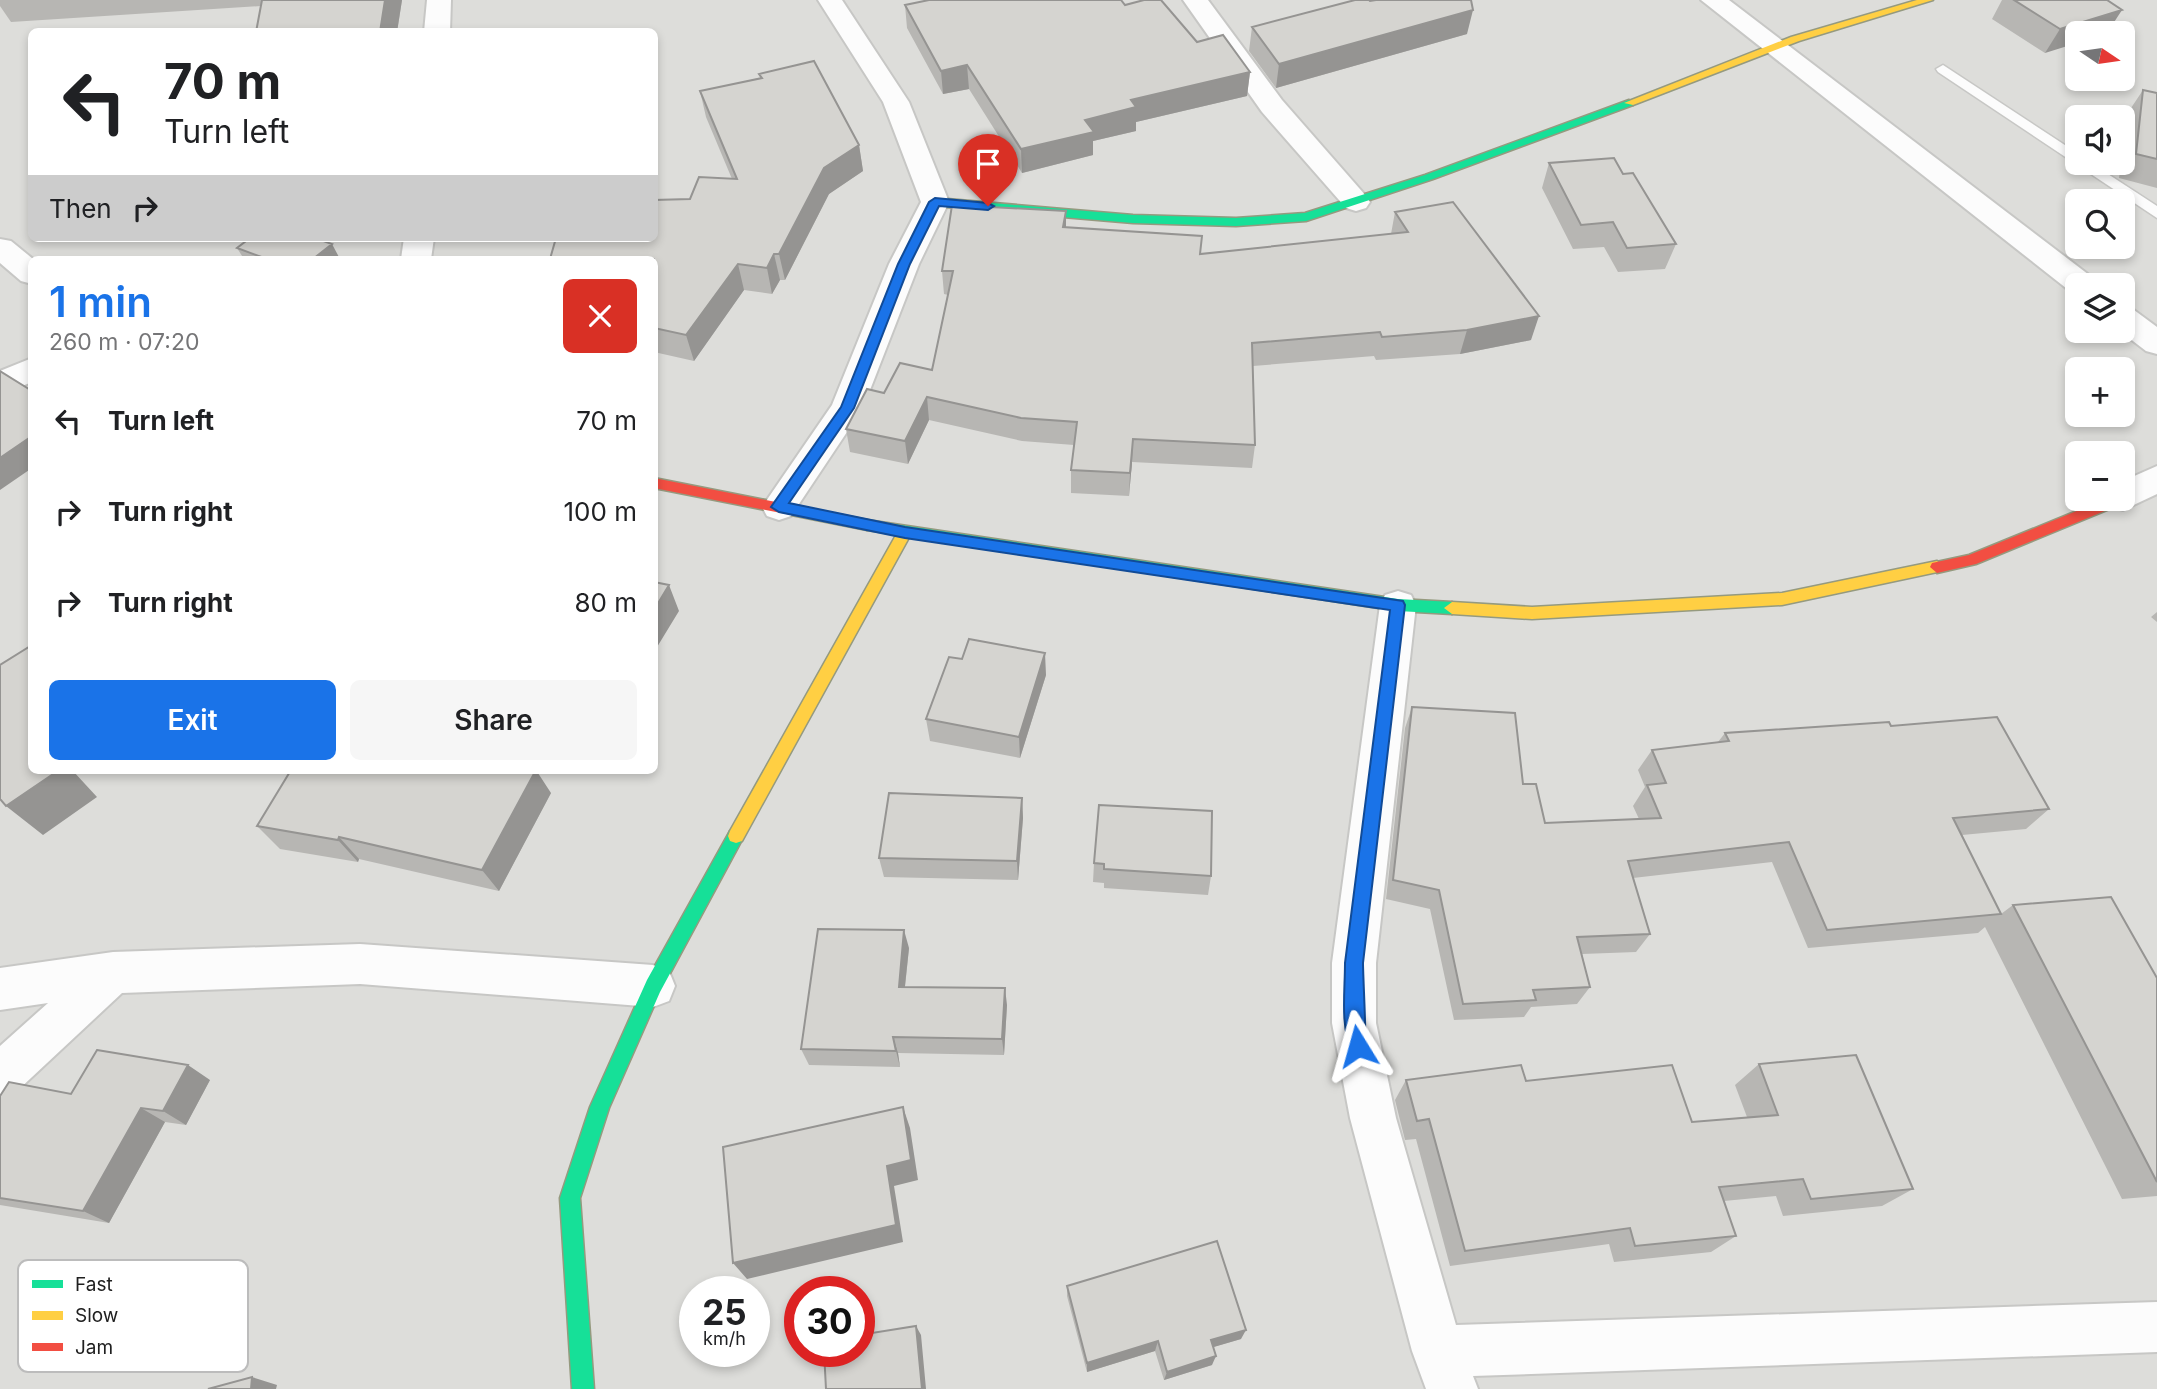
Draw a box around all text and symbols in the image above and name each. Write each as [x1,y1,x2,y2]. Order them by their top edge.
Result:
north arrow [2065,21,2135,91]
map controls [2065,21,2135,511]
text: 70 m [164,52,281,111]
icon: left [49,56,140,147]
button: sound [2065,105,2135,175]
text: Turn left [164,112,289,151]
pin [958,134,1018,206]
icon: arrive [969,145,1007,183]
icon: right [126,189,164,227]
button: search [2065,189,2135,259]
text: Then [49,193,112,224]
button: layers [2065,273,2135,343]
text: 1 min [49,276,152,327]
button: close [563,279,637,353]
text: 260 m · 07:20 [49,328,199,356]
button: + [2065,357,2135,427]
icon: left [49,402,87,440]
text: Turn left [108,405,214,436]
text: 70 m [576,405,637,436]
button: − [2065,441,2135,511]
icon: right [49,493,87,531]
text: Turn right [108,496,233,527]
text: 100 m [564,496,637,527]
icon: right [49,584,87,622]
text: Turn right [108,587,233,618]
text: 80 m [574,587,637,618]
button: Exit [49,680,336,760]
button: Share [350,680,637,760]
position arrow [1321,1009,1395,1083]
legend [18,1260,248,1372]
text: Fast [75,1273,113,1296]
speed limit sign: 30 [784,1276,875,1367]
text: 25 [702,1291,747,1333]
text: Slow [75,1304,118,1327]
text: km/h [703,1328,746,1349]
text: Jam [75,1336,113,1359]

